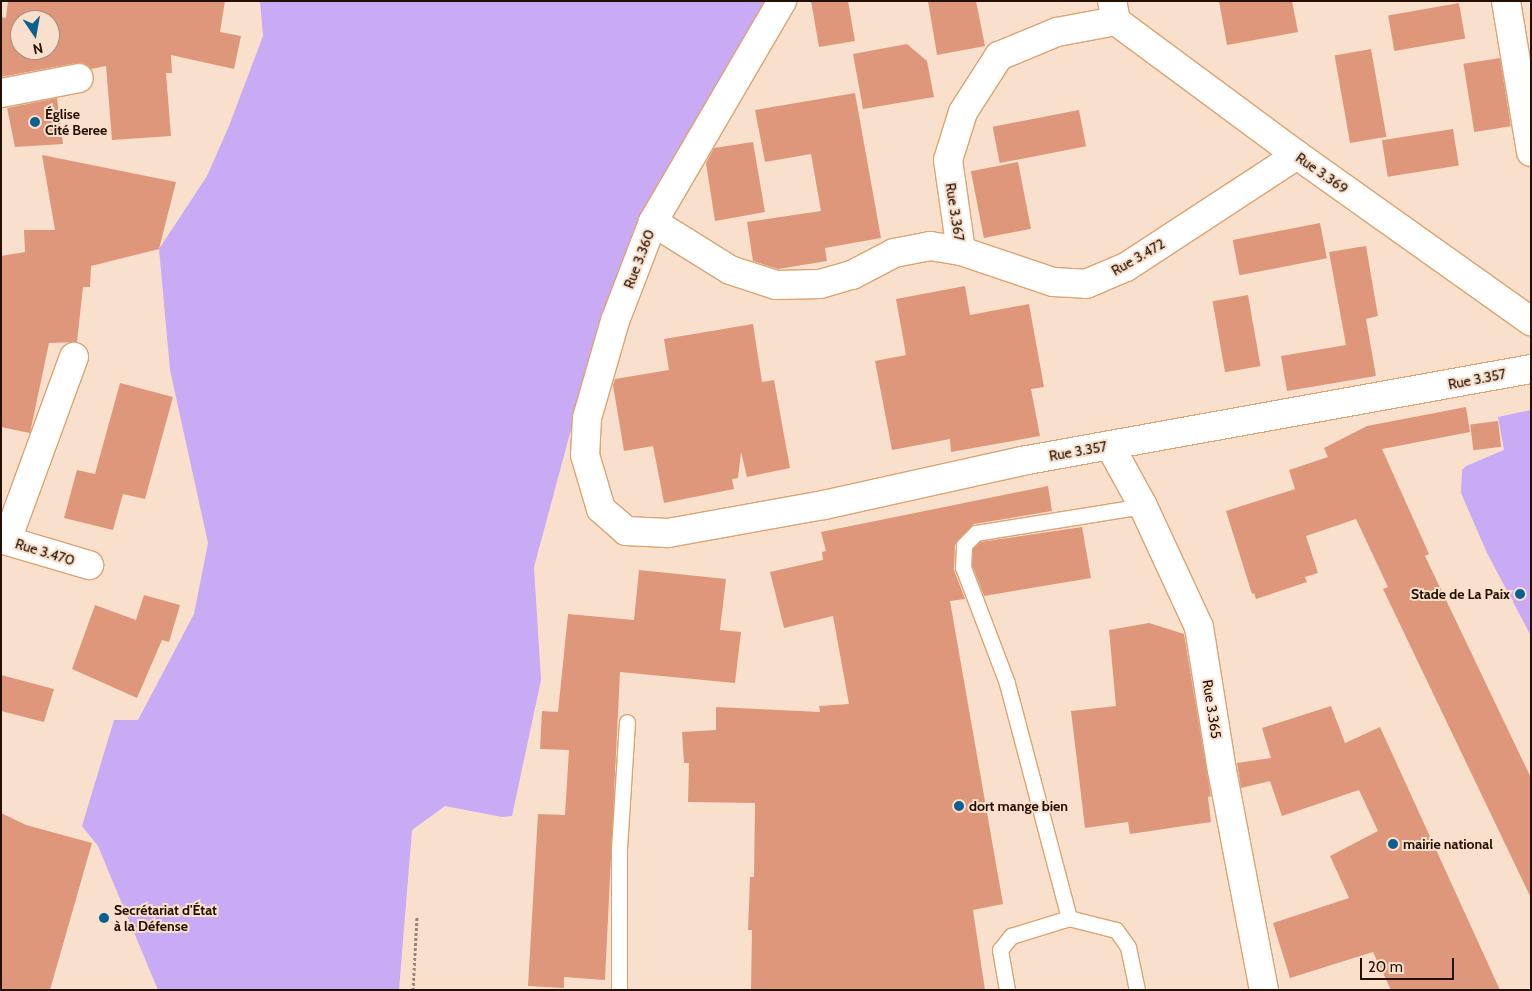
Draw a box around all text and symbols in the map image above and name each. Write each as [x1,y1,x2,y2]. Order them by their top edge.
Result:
north arrow [10,10,60,60]
text: N [31,39,45,59]
place label: Église Cité Beree [45,106,107,138]
marker: Église Cité Beree [29,116,41,128]
street label: Rue 3.369 [1293,149,1351,197]
street label: Rue 3.367 [942,182,968,242]
street label: Rue 3.360 [620,227,658,291]
street label: Rue 3.472 [1108,235,1168,279]
street label: Rue 3.357 [1447,365,1507,393]
street label: Rue 3.357 [1048,438,1108,464]
street label: Rue 3.470 [13,535,77,569]
place label: Stade de La Paix [1411,586,1510,602]
marker: Stade de La Paix [1514,588,1526,600]
street label: Rue 3.365 [1199,678,1225,740]
place label: dort mange bien [969,798,1068,814]
marker: dort mange bien [953,800,965,812]
place label: mairie national [1403,836,1493,852]
marker: mairie national [1387,838,1399,850]
place label: Secrétariat d'État à la Défense [114,902,217,934]
marker: Secrétariat d'État à la Défense [98,912,110,924]
scale bar [1362,948,1456,980]
text: 20 m [1368,958,1403,976]

